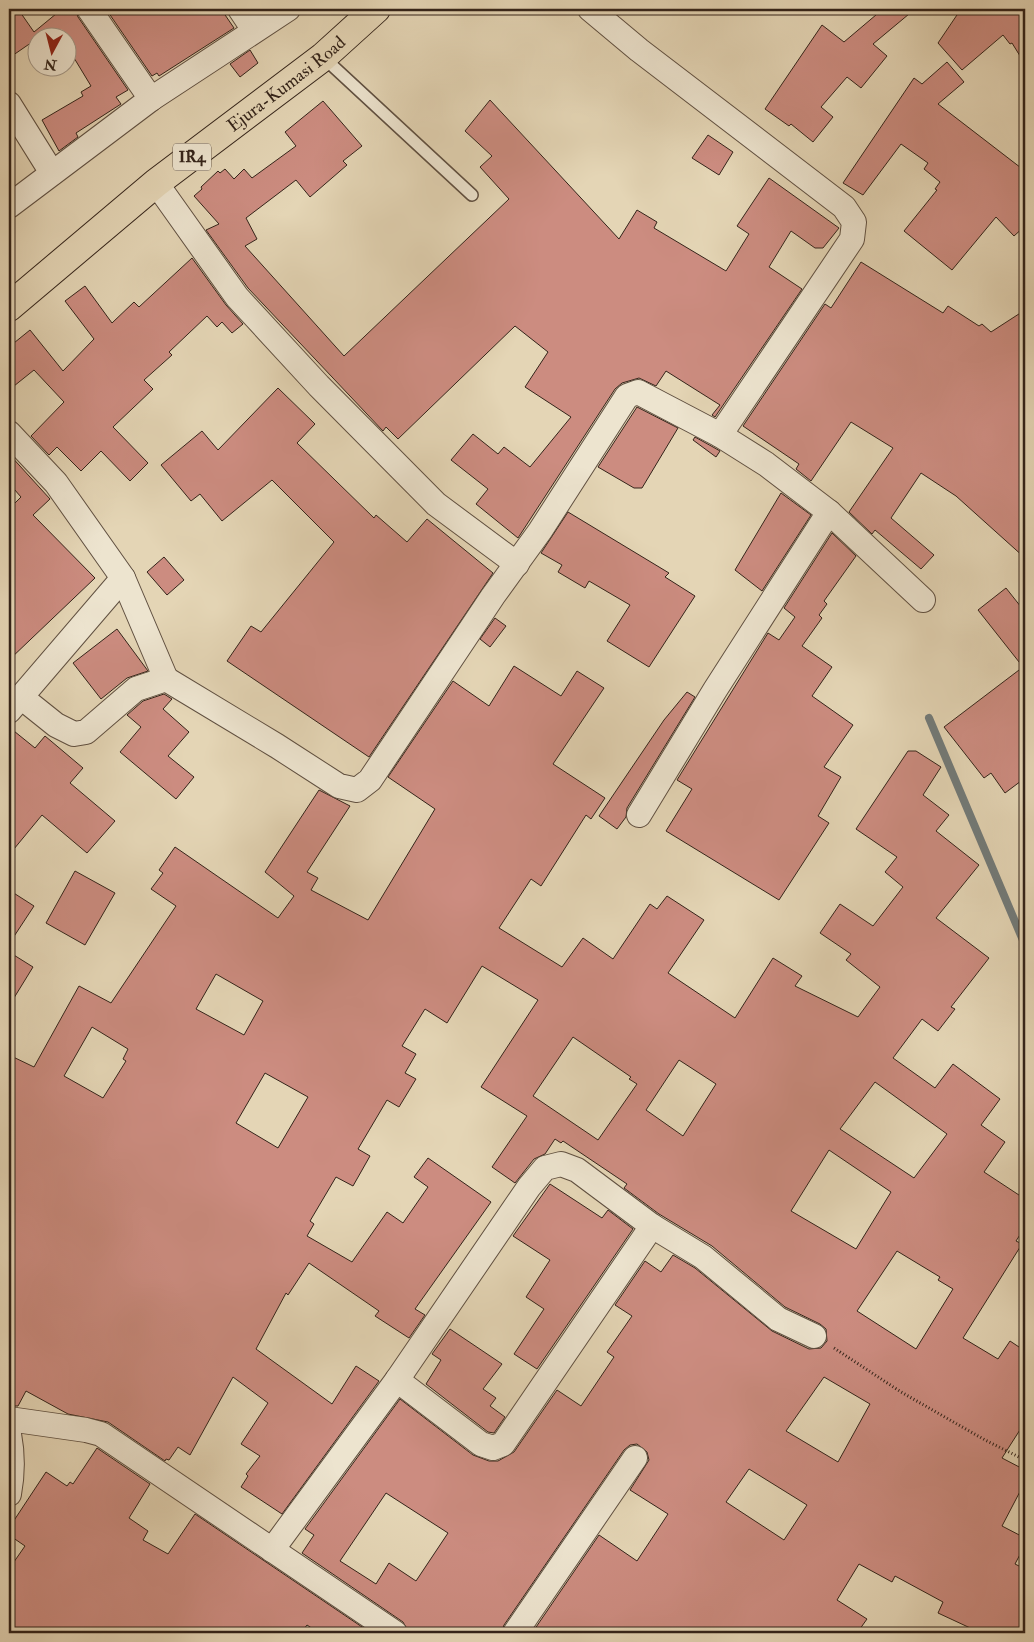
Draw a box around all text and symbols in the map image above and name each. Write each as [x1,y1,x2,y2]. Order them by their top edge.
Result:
north arrow [28,28,78,78]
street label: Ejura-Kumasi Road [222,31,350,137]
text: N [43,55,59,74]
road number: IR4 [173,144,211,170]

